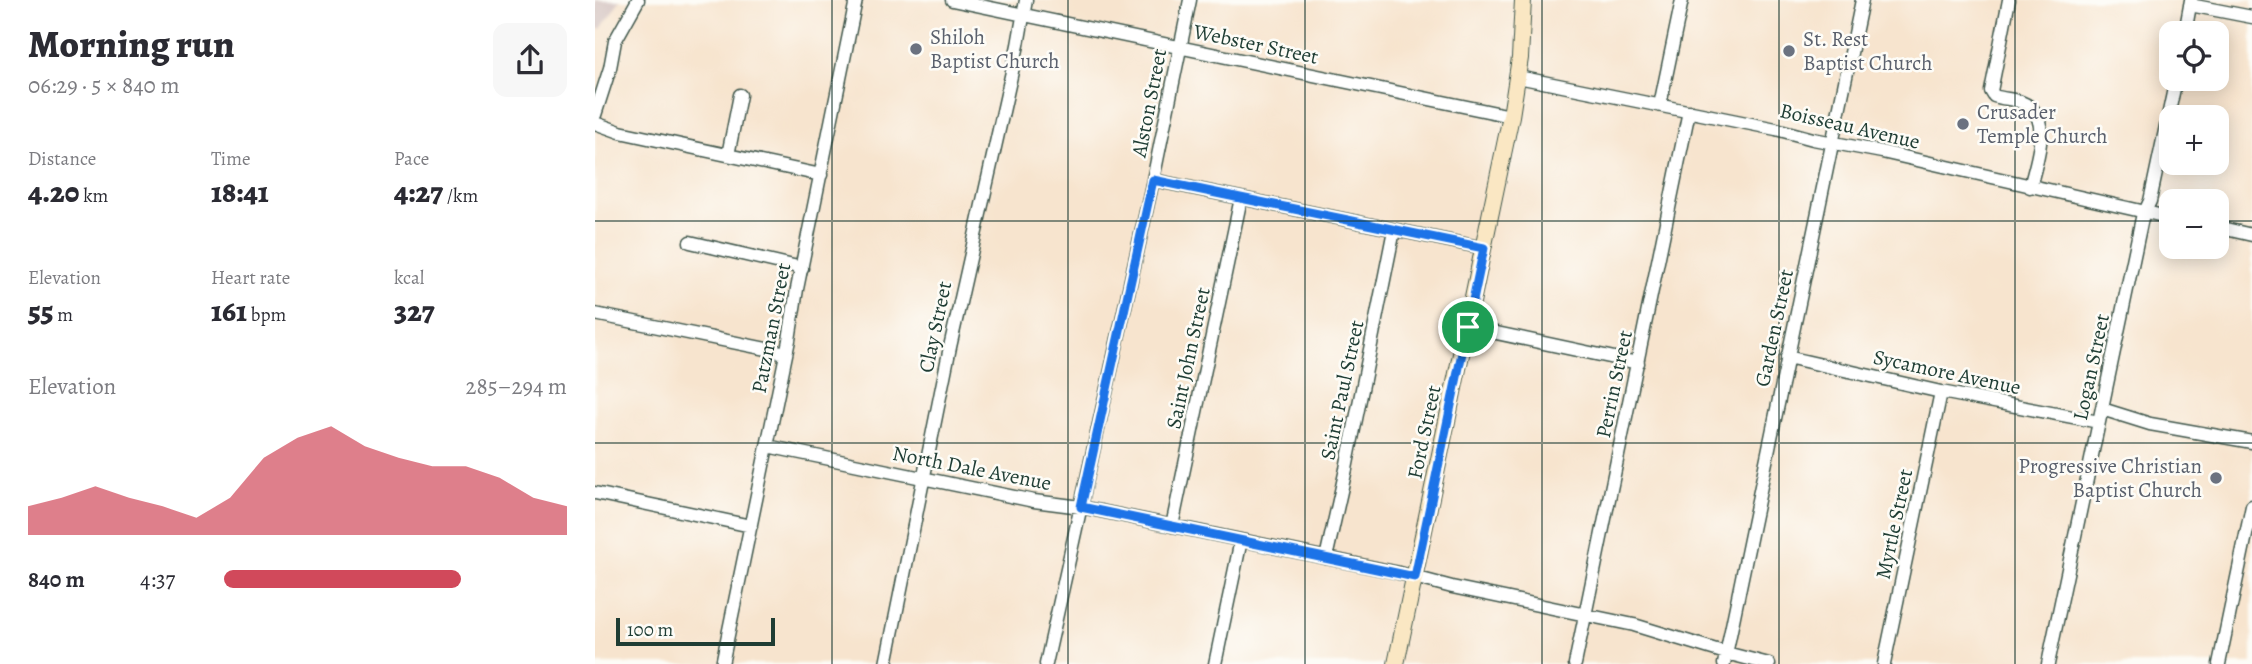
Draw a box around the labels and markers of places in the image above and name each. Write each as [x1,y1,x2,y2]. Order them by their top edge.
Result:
place label: Shiloh Baptist Church [930,23,1059,75]
place label: St. Rest Baptist Church [1803,25,1932,77]
marker: Shiloh Baptist Church [908,41,924,57]
marker: St. Rest Baptist Church [1781,43,1797,59]
place label: Crusader Temple Church [1977,98,2108,150]
marker: Crusader Temple Church [1955,116,1971,132]
pin [1438,297,1498,357]
place label: Progressive Christian Baptist Church [2018,452,2202,504]
marker: Progressive Christian Baptist Church [2208,470,2224,486]

